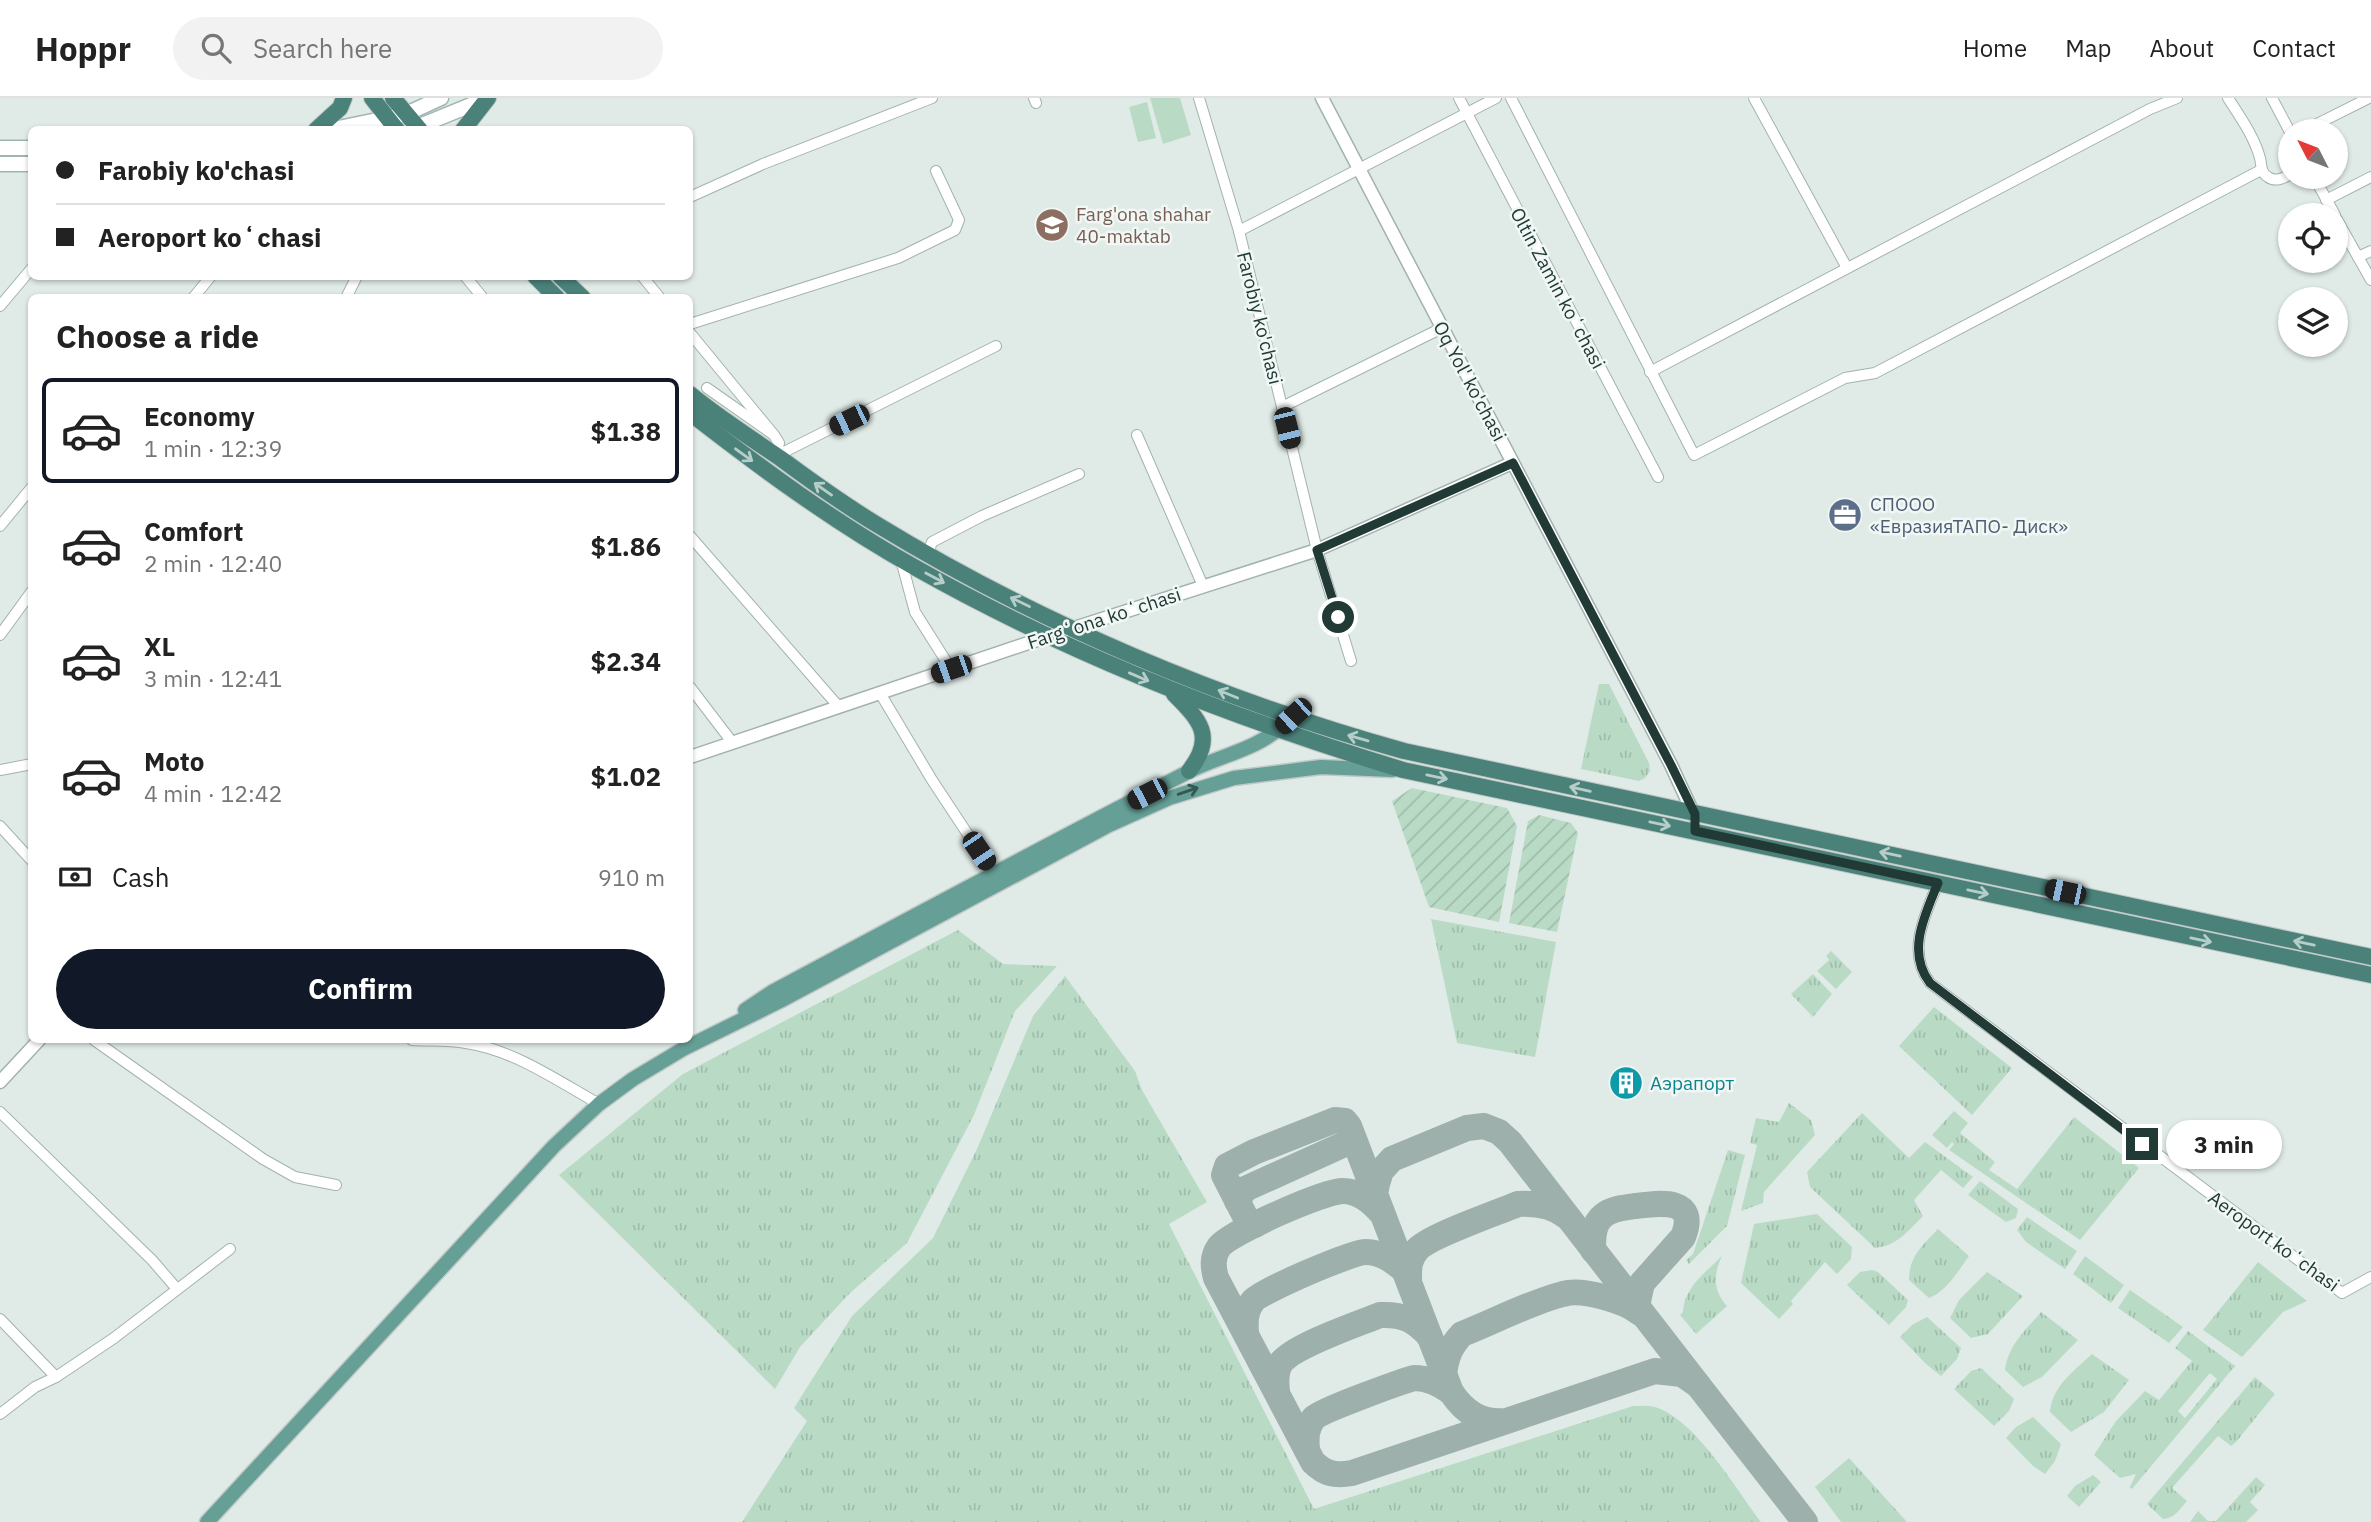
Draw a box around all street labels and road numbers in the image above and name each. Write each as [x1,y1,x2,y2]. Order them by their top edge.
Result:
street label: Oltin Zamin koʻchasi [1505,203,1611,373]
street label: Farobiy ko'chasi [1232,249,1288,387]
street label: Oq Yol' ko'chasi [1428,317,1512,445]
street label: Fargʻona koʻchasi [1024,582,1184,654]
street label: Aeroport koʻchasi [2204,1185,2344,1297]

